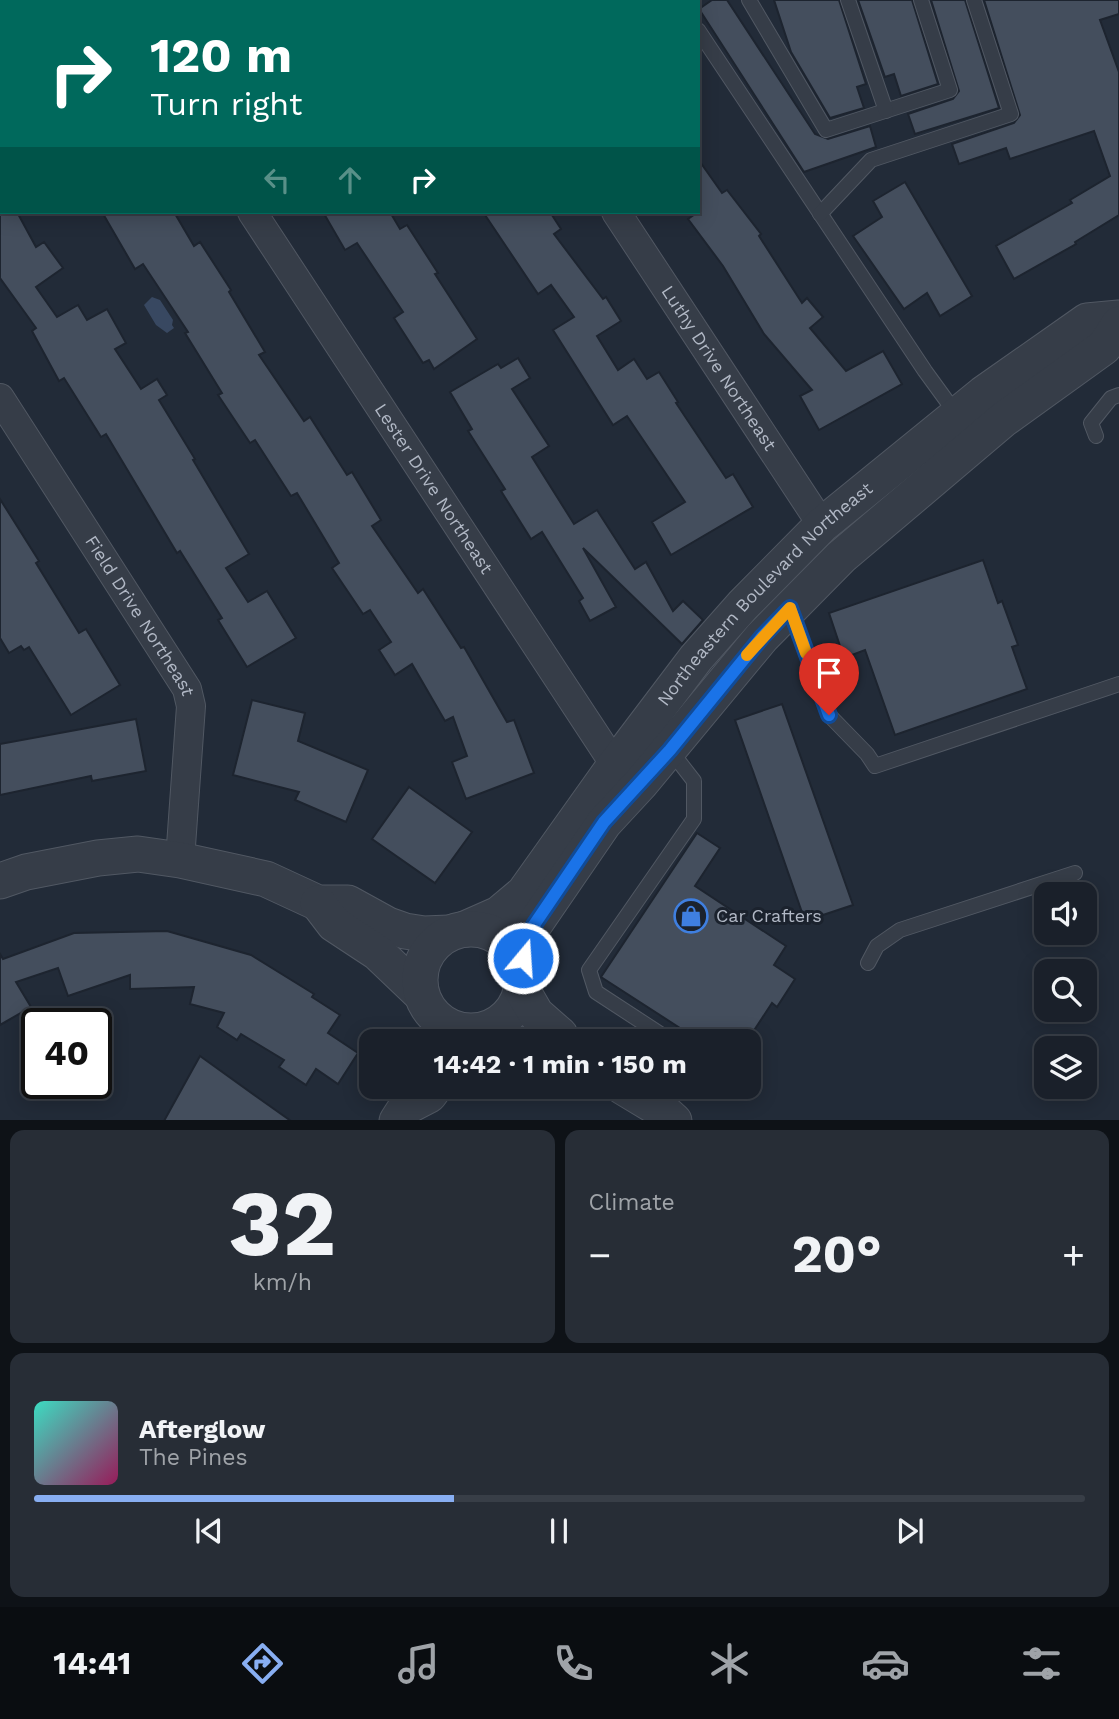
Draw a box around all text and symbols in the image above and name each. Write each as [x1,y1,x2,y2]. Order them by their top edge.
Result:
text: 120 m [150,26,292,84]
icon: right [35,28,126,119]
text: Turn right [150,85,302,123]
icon: left [258,161,296,199]
icon: ahead [331,161,369,199]
icon: right [404,161,442,199]
street label: Luthy Drive Northeast [657,282,781,455]
street label: Lester Drive Northeast [371,399,498,578]
street label: Northeastern Boulevard Northeast [653,477,877,710]
street label: Field Drive Northeast [81,531,199,698]
pin [799,643,859,715]
icon: arrive [810,654,848,692]
map controls [1034,882,1097,1099]
button: sound [1034,882,1097,945]
shop icon: Car Crafters [672,897,710,935]
place label: Car Crafters [716,905,822,926]
position arrow [486,921,560,995]
button: search [1034,959,1097,1022]
speed limit sign: 40 [21,1008,112,1099]
button: layers [1034,1036,1097,1099]
text: 14:42 · 1 min · 150 m [433,1049,687,1079]
text: 32 [228,1170,336,1277]
text: Climate [589,1189,675,1216]
text: 20° [792,1224,882,1285]
text: − [589,1233,611,1277]
text: + [1062,1233,1085,1277]
text: km/h [253,1269,312,1296]
text: Afterglow [139,1414,265,1444]
text: The Pines [139,1444,248,1471]
icon: previous [190,1512,228,1550]
icon: pause [540,1512,578,1550]
icon: next [891,1512,929,1550]
icon: directions [238,1639,287,1688]
icon: music [394,1639,443,1688]
icon: phone [549,1639,598,1688]
icon: climate [705,1639,754,1688]
icon: car [861,1639,910,1688]
icon: filters [1017,1639,1066,1688]
text: 14:41 [53,1644,131,1682]

